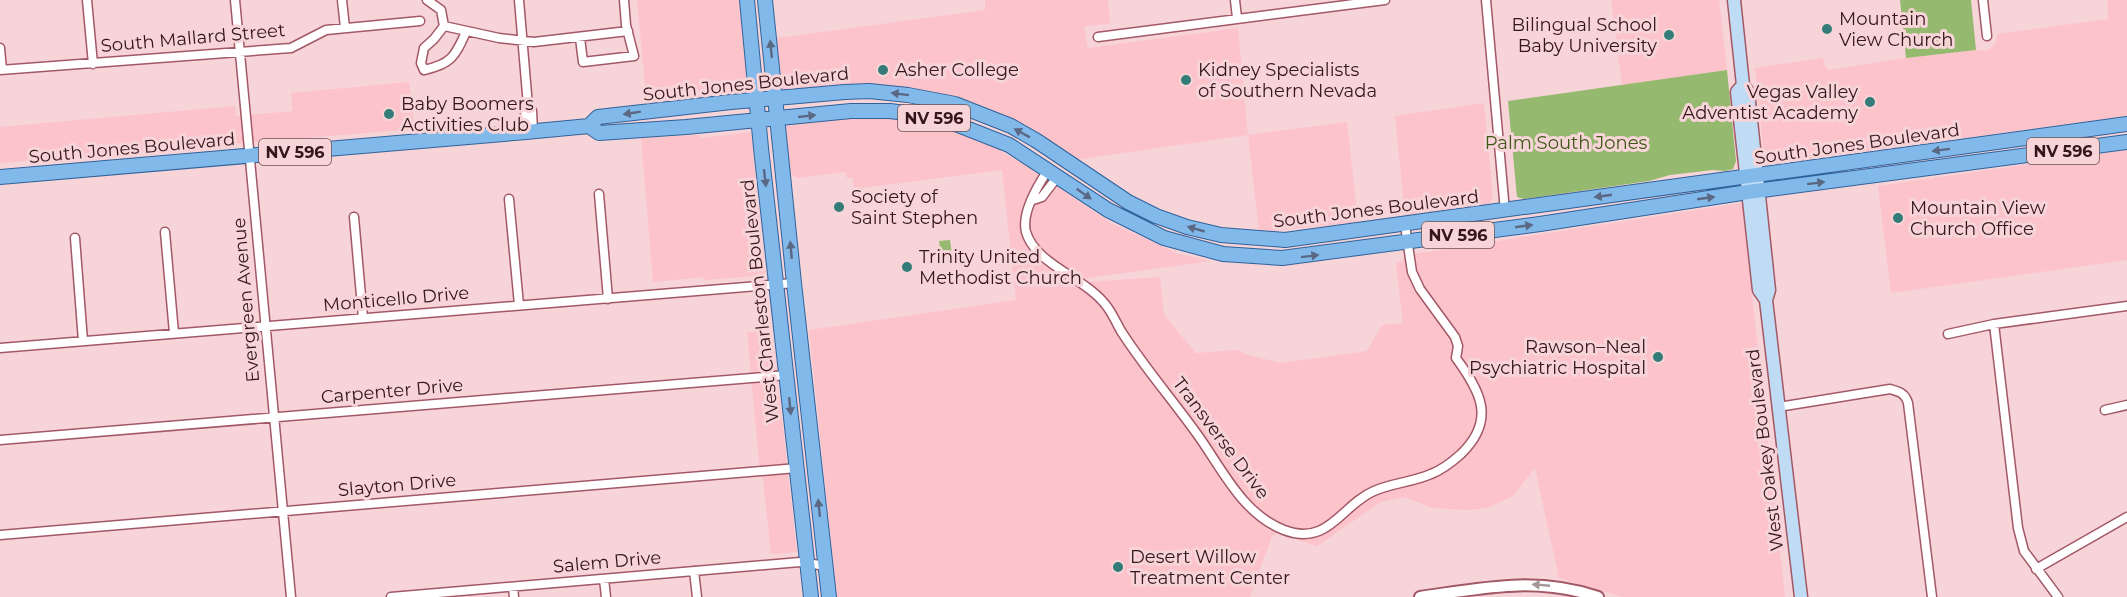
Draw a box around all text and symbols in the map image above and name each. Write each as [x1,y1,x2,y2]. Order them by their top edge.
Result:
place label: Mountain View Church [1839,8,1954,51]
place label: Bilingual School Baby University [1511,14,1657,57]
street label: South Mallard Street [100,19,286,57]
marker: Mountain View Church [1820,22,1834,36]
marker: Bilingual School Baby University [1662,28,1676,42]
one-way arrow [766,40,776,59]
place label: Asher College [895,59,1019,81]
place label: Kidney Specialists of Southern Nevada [1198,59,1377,102]
street label: South Jones Boulevard [642,62,850,106]
marker: Asher College [876,63,890,77]
marker: Kidney Specialists of Southern Nevada [1179,73,1193,87]
place label: Vegas Valley Adventist Academy [1682,81,1858,124]
one-way arrow [891,89,910,99]
place label: Baby Boomers Activities Club [401,93,534,136]
marker: Vegas Valley Adventist Academy [1863,95,1877,109]
road number: NV 596 [898,105,970,131]
marker: Baby Boomers Activities Club [382,107,396,121]
one-way arrow [622,109,641,118]
one-way arrow [798,111,817,121]
street label: South Jones Boulevard [1753,119,1961,169]
one-way arrow [1014,127,1030,138]
street label: South Jones Boulevard [28,128,236,168]
park label: Palm South Jones [1485,132,1648,154]
road number: NV 596 [2027,138,2099,164]
road number: NV 596 [259,139,331,165]
one-way arrow [1931,146,1950,155]
one-way arrow [760,168,769,187]
street label: West Charleston Boulevard [736,178,784,424]
one-way arrow [1807,179,1826,188]
street label: South Jones Boulevard [1272,185,1480,233]
place label: Society of Saint Stephen [851,186,978,229]
one-way arrow [1076,188,1091,200]
one-way arrow [1594,192,1613,201]
one-way arrow [1696,193,1715,202]
place label: Mountain View Church Office [1910,197,2046,240]
marker: Society of Saint Stephen [832,200,846,214]
marker: Mountain View Church Office [1891,211,1905,225]
street label: Evergreen Avenue [228,217,264,383]
one-way arrow [1514,221,1533,231]
road number: NV 596 [1422,222,1494,248]
one-way arrow [1187,224,1205,233]
one-way arrow [786,241,796,260]
place label: Trinity United Methodist Church [919,246,1082,289]
one-way arrow [1300,251,1319,260]
marker: Trinity United Methodist Church [900,260,914,274]
street label: Monticello Drive [322,282,470,316]
place label: Rawson–Neal Psychiatric Hospital [1469,336,1646,379]
street label: West Oakey Boulevard [1742,348,1788,552]
marker: Rawson–Neal Psychiatric Hospital [1651,350,1665,364]
street label: Transverse Drive [1168,373,1274,503]
street label: Carpenter Drive [320,374,464,408]
one-way arrow [785,396,795,415]
street label: Slayton Drive [337,469,457,501]
one-way arrow [815,499,824,518]
street label: Salem Drive [552,546,662,578]
place label: Desert Willow Treatment Center [1130,546,1290,589]
marker: Desert Willow Treatment Center [1111,560,1125,574]
one-way arrow [1532,580,1551,590]

